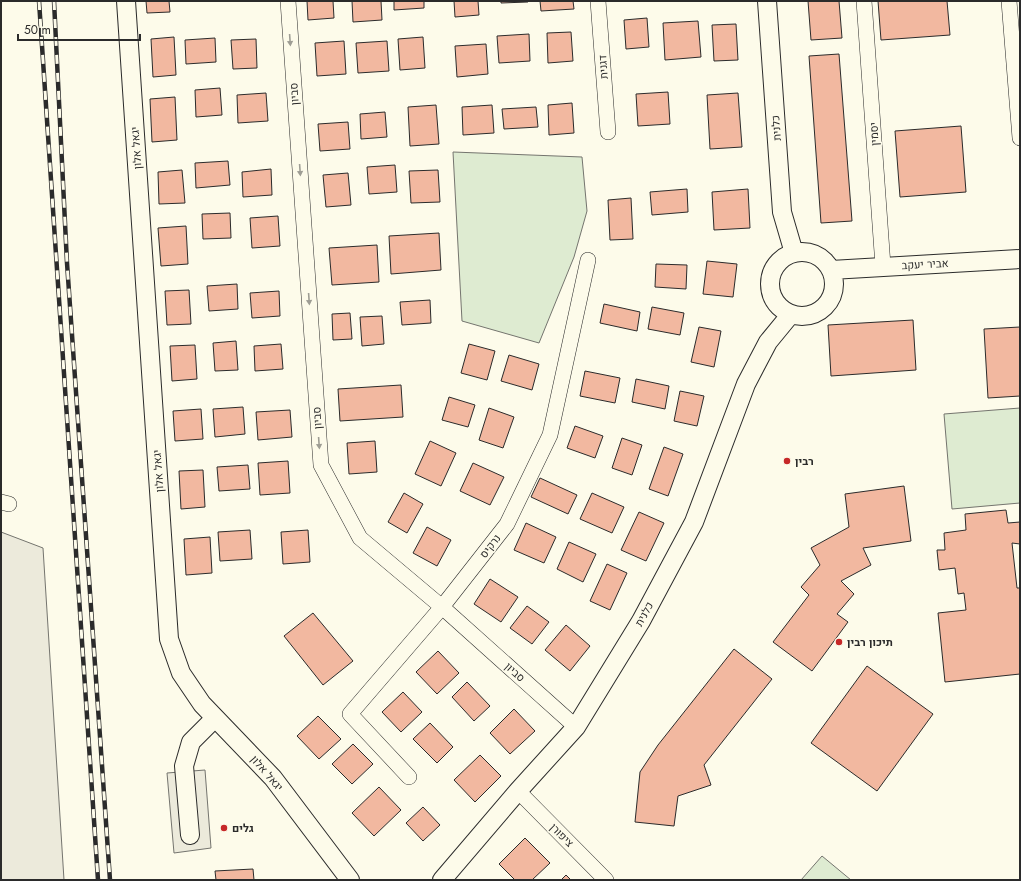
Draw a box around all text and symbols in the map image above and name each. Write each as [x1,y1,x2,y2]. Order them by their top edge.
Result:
scale bar [18,16,140,42]
text: 50 m [24,21,51,39]
one-way arrow [287,34,294,46]
street label: דגנית [594,54,612,80]
street label: סביון [285,82,303,106]
street label: כלנית [767,114,785,142]
street label: יסמין [865,122,883,146]
street label: יגאל אלון [127,126,145,170]
one-way arrow [296,164,303,176]
street label: אביר יעקב [901,255,949,273]
one-way arrow [305,293,312,305]
street label: סביון [308,406,326,430]
one-way arrow [316,437,323,449]
street label: יגאל אלון [149,449,167,493]
place label: רבין [795,453,814,469]
marker: רבין [782,456,792,466]
street label: נרקיס [476,531,504,561]
street label: כלנית [631,599,657,629]
place label: תיכון רבין [847,634,893,650]
marker: תיכון רבין [834,637,844,647]
street label: סביון [501,659,529,685]
street label: יגאל אלון [247,752,287,794]
street label: ציפורן [546,819,578,851]
place label: גלים [232,820,254,836]
marker: גלים [219,823,229,833]

